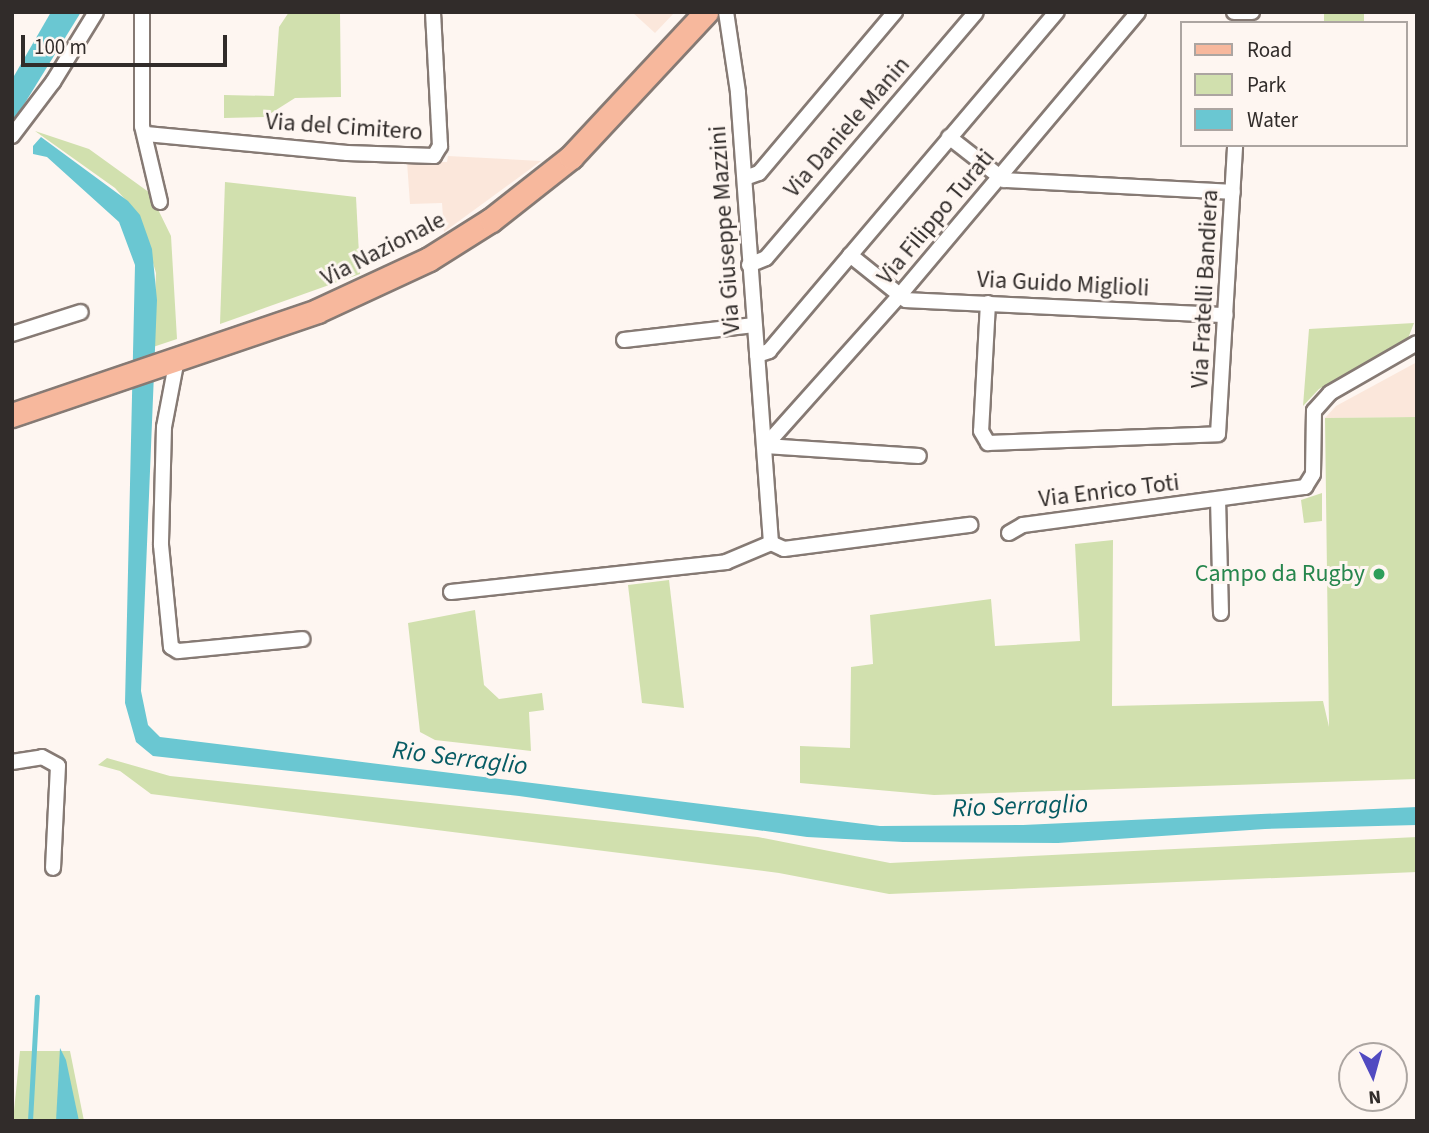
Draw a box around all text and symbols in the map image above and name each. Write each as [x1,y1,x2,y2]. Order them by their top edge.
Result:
scale bar [24,21,231,65]
legend [1180,21,1408,147]
text: 100 m [34,32,87,62]
text: Road [1247,35,1292,65]
street label: Via Daniele Manin [778,51,916,203]
text: Park [1247,70,1286,100]
text: Water [1247,105,1298,135]
street label: Via del Cimitero [264,107,424,147]
street label: Via Giuseppe Mazzini [703,125,747,335]
street label: Via Filippo Turati [871,143,1001,291]
street label: Via Fratelli Bandiera [1185,189,1225,389]
street label: Via Nazionale [316,205,450,293]
street label: Via Guido Miglioli [976,265,1150,303]
street label: Via Enrico Toti [1037,468,1181,514]
place label: Campo da Rugby [1195,560,1365,588]
marker: Campo da Rugby [1371,566,1387,582]
water label: Rio Serraglio [391,734,529,782]
water label: Rio Serraglio [951,788,1089,824]
north arrow [1338,1042,1408,1112]
text: N [1367,1082,1382,1110]

